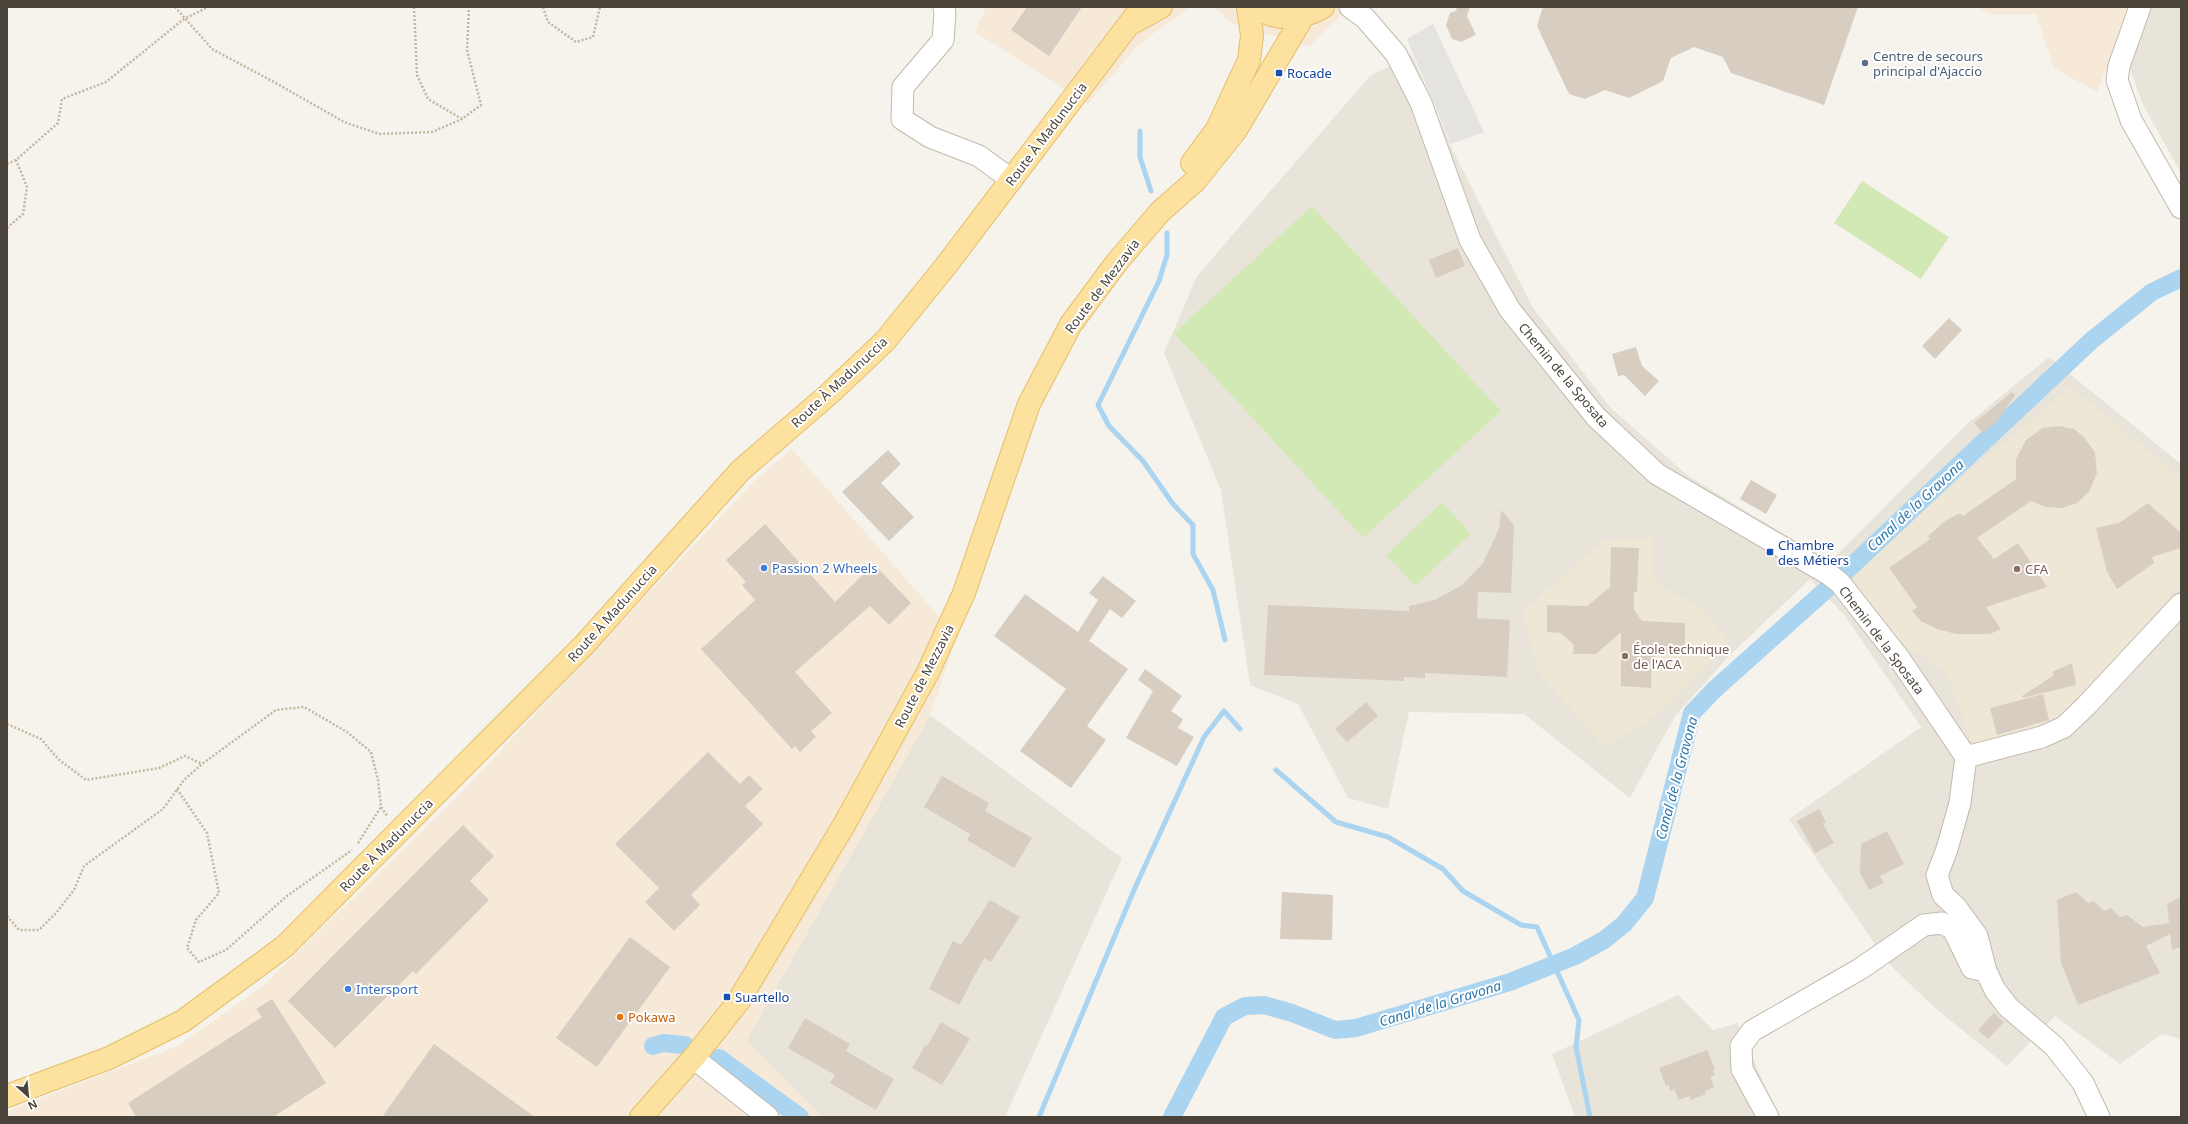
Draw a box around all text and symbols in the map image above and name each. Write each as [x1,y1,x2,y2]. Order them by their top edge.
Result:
place label: Centre de secours principal d'Ajaccio [1873,47,1983,80]
marker: Centre de secours principal d'Ajaccio [1860,58,1870,68]
place label: Rocade [1287,64,1332,82]
marker: Rocade [1274,68,1284,78]
street label: Route À Madunuccia [1001,79,1091,189]
street label: Route de Mezzavia [1061,235,1143,337]
street label: Chemin de la Sposata [1515,319,1613,431]
street label: Route À Madunuccia [787,333,891,431]
water label: Canal de la Gravona [1862,455,1968,555]
place label: Chambre des Métiers [1778,536,1849,569]
marker: Chambre des Métiers [1765,547,1775,557]
place label: Passion 2 Wheels [772,559,877,577]
street label: Route À Madunuccia [563,560,661,666]
place label: CFA [2025,560,2049,578]
marker: Passion 2 Wheels [759,563,769,573]
marker: CFA [2012,564,2022,574]
street label: Chemin de la Sposata [1835,582,1929,698]
street label: Route de Mezzavia [890,621,958,731]
place label: École technique de l'ACA [1633,640,1729,673]
marker: École technique de l'ACA [1620,651,1630,661]
water label: Canal de la Gravona [1650,714,1702,842]
street label: Route À Madunuccia [335,794,437,896]
water label: Canal de la Gravona [1377,975,1503,1031]
place label: Intersport [356,980,418,998]
marker: Intersport [343,984,353,994]
place label: Suartello [735,988,790,1006]
marker: Suartello [722,992,732,1002]
place label: Pokawa [628,1008,675,1026]
marker: Pokawa [615,1012,625,1022]
north arrow [8,1076,48,1116]
text: N [25,1097,40,1114]

